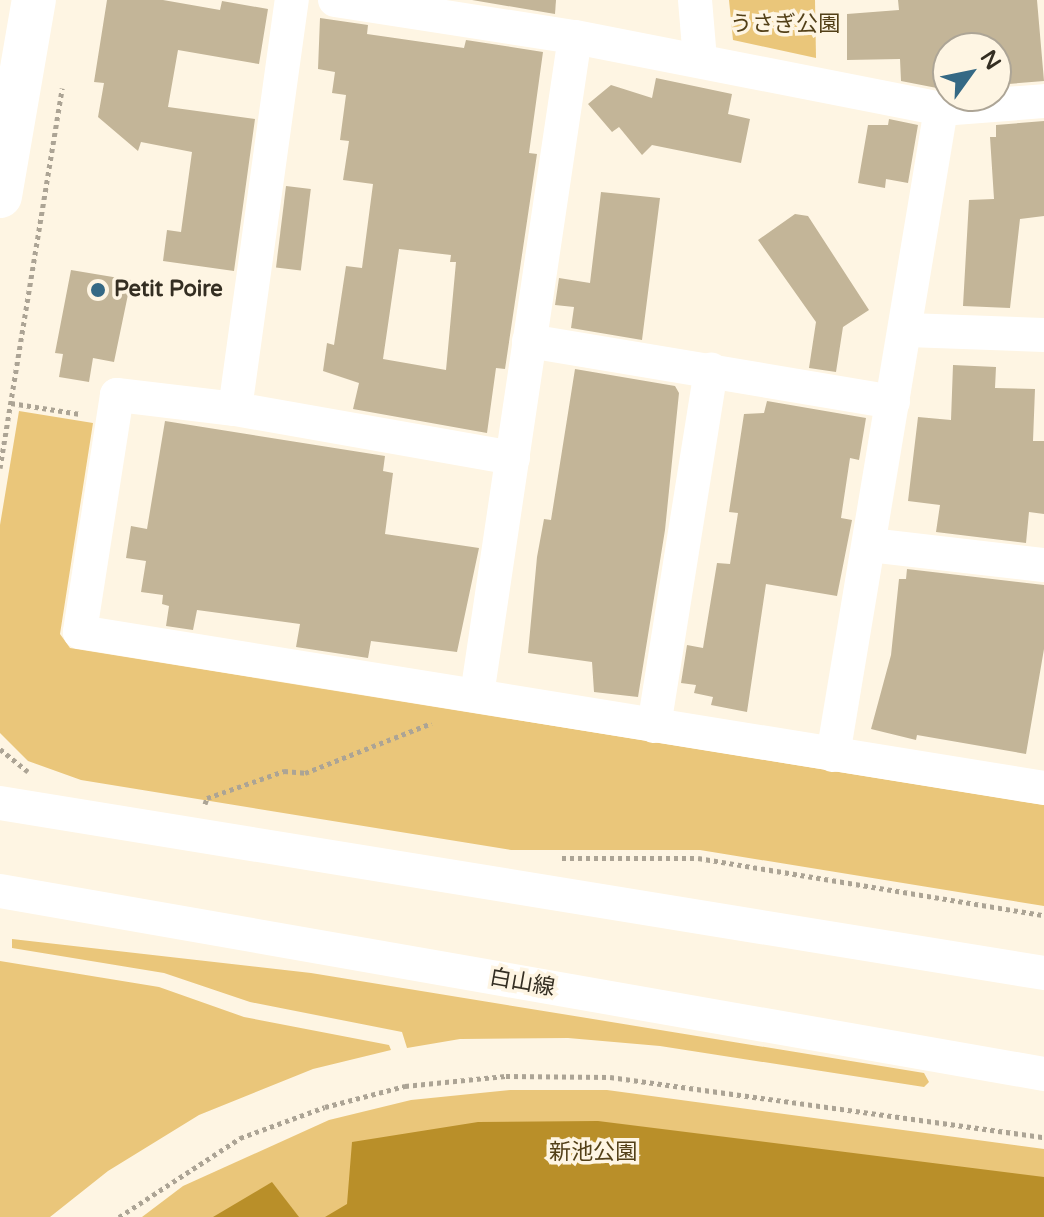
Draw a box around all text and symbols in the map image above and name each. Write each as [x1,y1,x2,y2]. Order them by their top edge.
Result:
park label: うさぎ公園 [730,12,840,38]
north arrow [932,32,1012,112]
text: N [975,46,1006,75]
place label: Petit Poire [114,277,223,303]
marker: Petit Poire [89,281,107,299]
street label: 白山線 [487,964,557,1002]
park label: 新池公園 [549,1140,637,1166]

